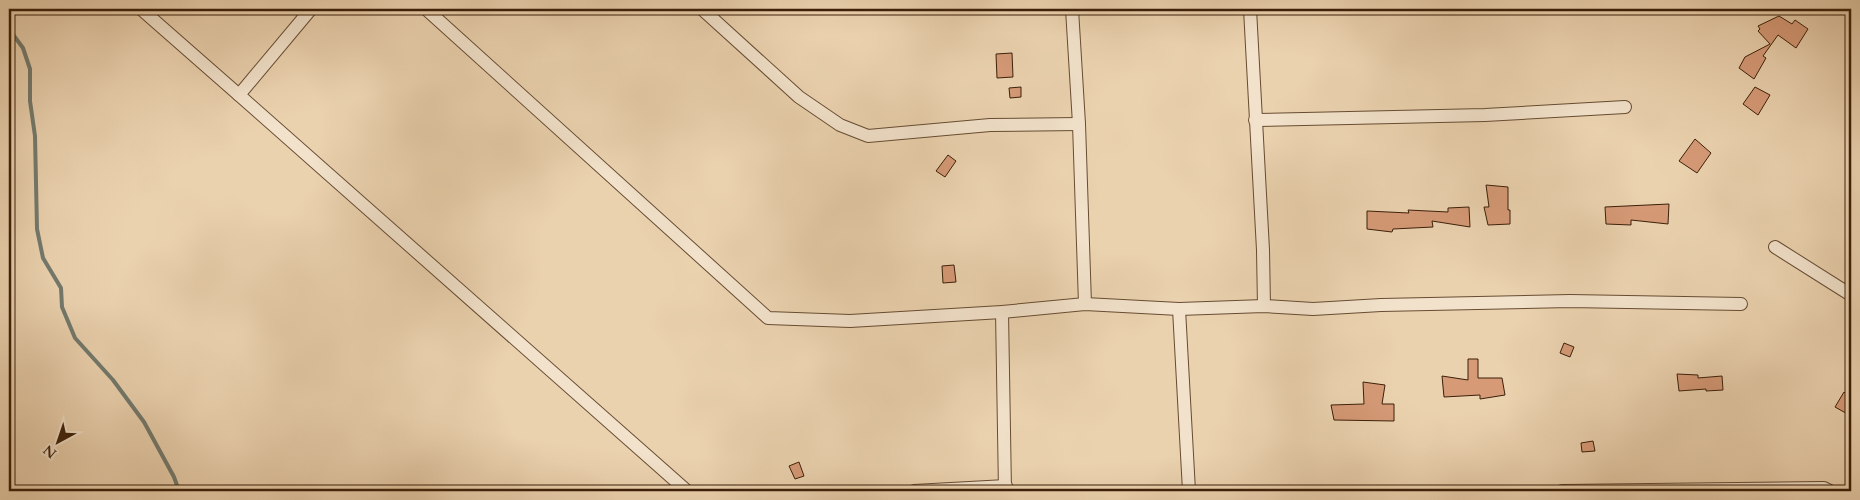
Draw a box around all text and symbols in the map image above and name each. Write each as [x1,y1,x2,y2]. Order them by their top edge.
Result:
north arrow [32,418,82,468]
text: N [39,440,61,463]

